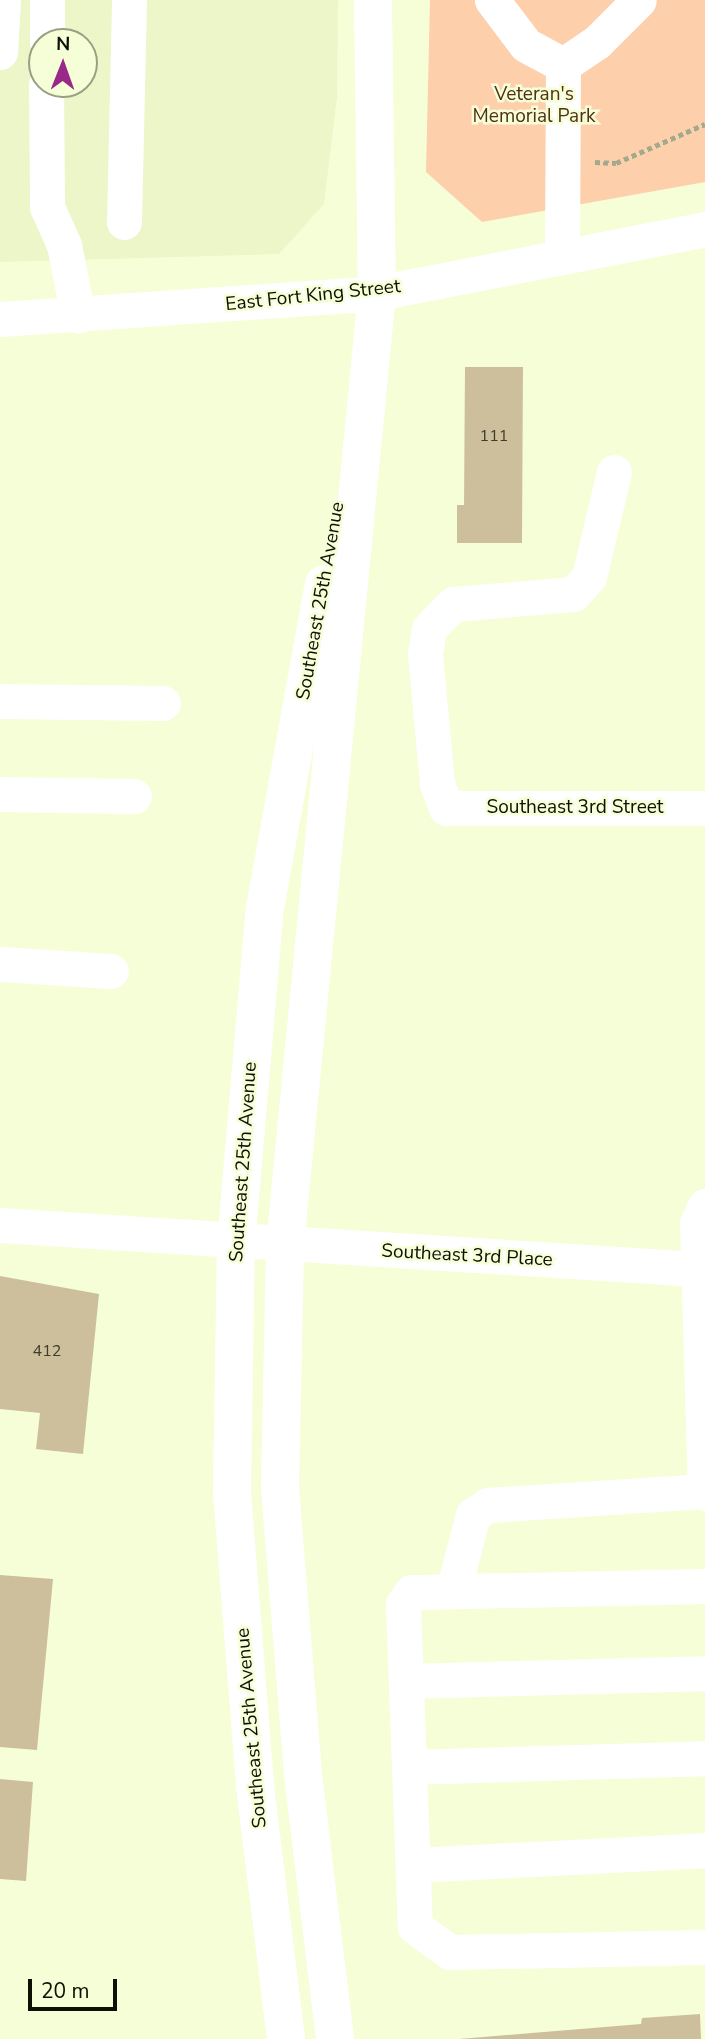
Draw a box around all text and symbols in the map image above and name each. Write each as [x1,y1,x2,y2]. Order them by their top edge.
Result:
north arrow [28,28,98,98]
text: N [56,31,71,57]
park label: Veteran's Memorial Park [473,84,595,128]
street label: East Fort King Street [224,275,402,317]
house number: 111 [480,426,508,446]
street label: Southeast 25th Avenue [292,500,350,702]
street label: Southeast 3rd Street [487,797,663,819]
street label: Southeast 25th Avenue [226,1061,262,1263]
street label: Southeast 3rd Place [381,1240,553,1272]
house number: 412 [33,1341,61,1361]
street label: Southeast 25th Avenue [232,1627,272,1829]
scale bar [32,1966,121,2010]
text: 20 m [41,1977,90,2005]

